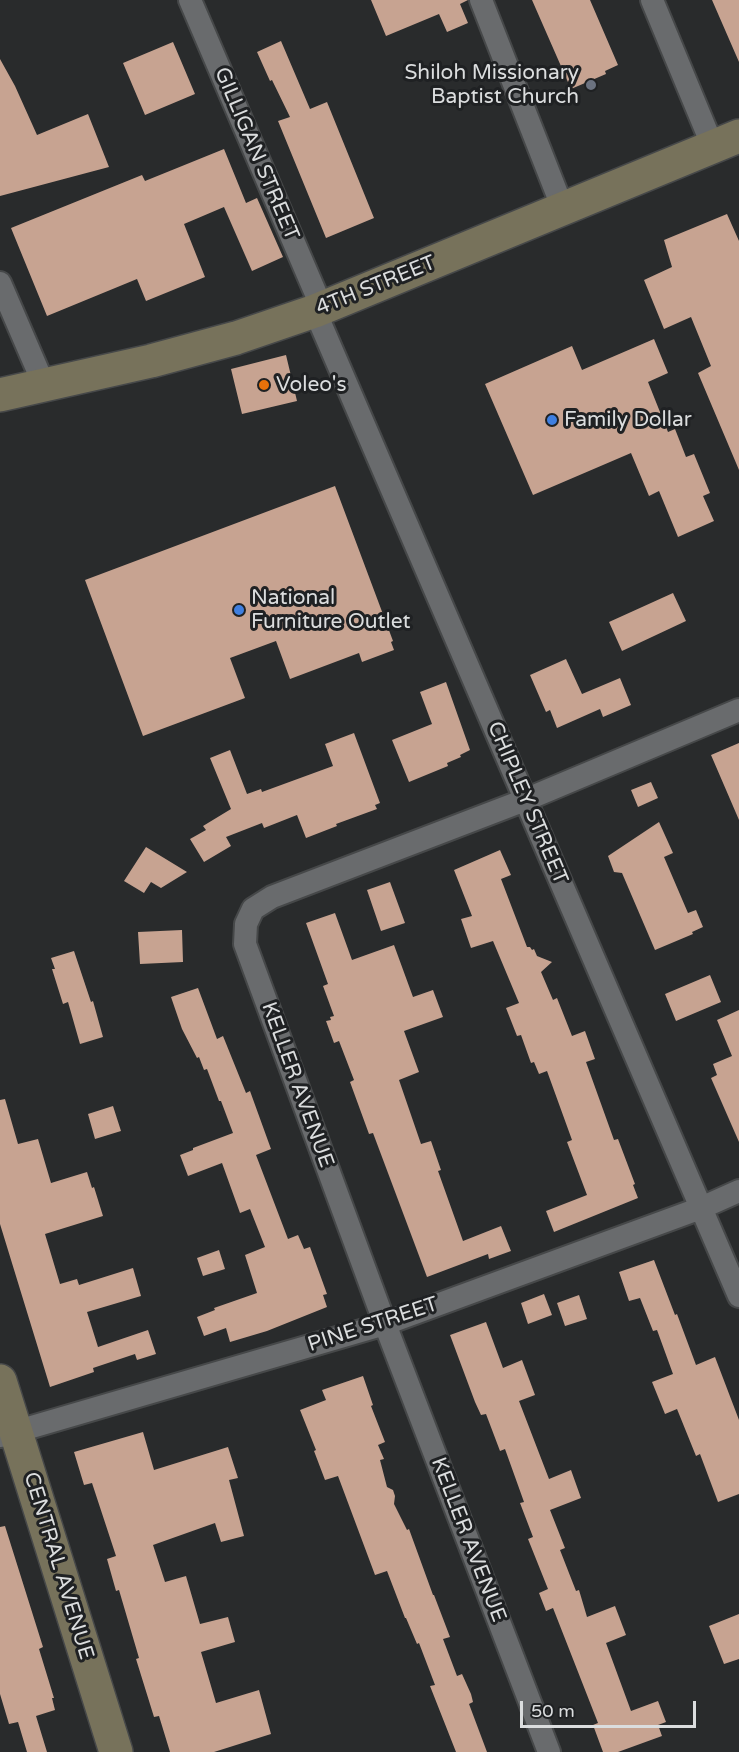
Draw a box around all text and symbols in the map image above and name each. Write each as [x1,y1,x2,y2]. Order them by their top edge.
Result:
place label: Shiloh Missionary Baptist Church [405,60,579,110]
street label: GILLIGAN STREET [208,64,304,244]
marker: Shiloh Missionary Baptist Church [584,78,598,92]
street label: 4TH STREET [313,251,439,321]
place label: Voleo's [276,372,347,398]
marker: Voleo's [257,378,271,392]
place label: Family Dollar [564,407,692,433]
marker: Family Dollar [545,413,559,427]
place label: National Furniture Outlet [251,585,411,635]
marker: National Furniture Outlet [232,603,246,617]
street label: CHIPLEY STREET [481,718,573,888]
street label: KELLER AVENUE [255,999,339,1171]
street label: PINE STREET [305,1292,441,1358]
street label: KELLER AVENUE [425,1454,511,1626]
street label: CENTRAL AVENUE [17,1469,99,1663]
scale bar [523,1689,698,1727]
text: 50 m [531,1700,575,1722]

